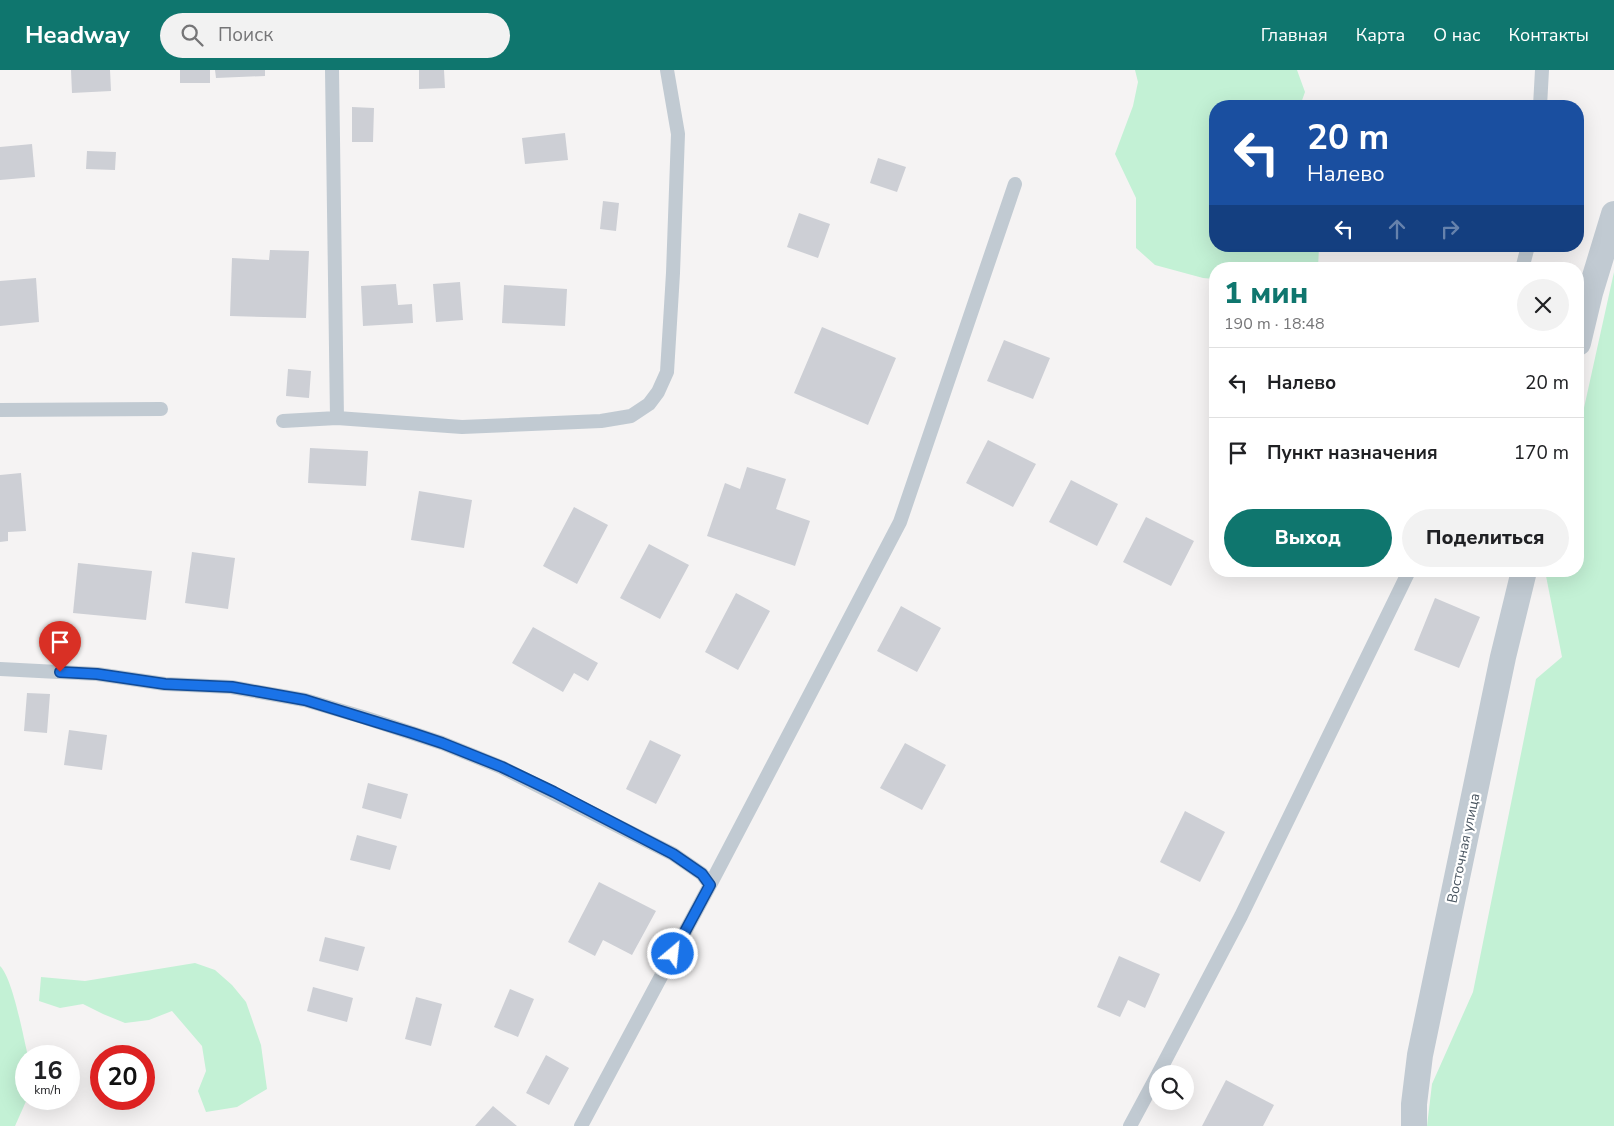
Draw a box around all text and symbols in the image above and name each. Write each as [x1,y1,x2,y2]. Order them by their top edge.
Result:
search box [160,13,510,58]
text: Headway [25,19,130,51]
icon: search [178,21,206,49]
text: Поиск [218,22,273,48]
text: Главная [1261,23,1328,47]
text: Карта [1356,23,1405,47]
text: О нас [1433,23,1481,47]
text: Контакты [1509,23,1589,47]
text: 20 m [1307,114,1389,161]
icon: left [1224,120,1289,185]
text: Налево [1307,159,1385,189]
icon: left [1330,215,1358,243]
icon: ahead [1383,215,1411,243]
icon: right [1436,215,1464,243]
text: 1 мин [1224,273,1308,314]
button: close [1517,279,1569,331]
text: 190 m · 18:48 [1224,313,1325,335]
icon: left [1224,369,1252,397]
text: Налево [1267,370,1336,396]
text: 20 m [1525,370,1569,396]
icon: arrive [1224,439,1252,467]
text: Пункт назначения [1267,440,1438,466]
text: 170 m [1514,440,1569,466]
button: Выход [1224,509,1392,567]
button: Поделиться [1402,509,1569,567]
pin [39,621,81,672]
icon: arrive [46,628,74,656]
street label: Восточная улица [1443,791,1484,905]
position arrow [646,927,698,979]
speed limit sign: 20 [90,1045,155,1110]
text: 16 [32,1054,63,1088]
map controls [1149,1065,1194,1110]
button: search [1149,1065,1194,1110]
text: km/h [34,1082,61,1098]

